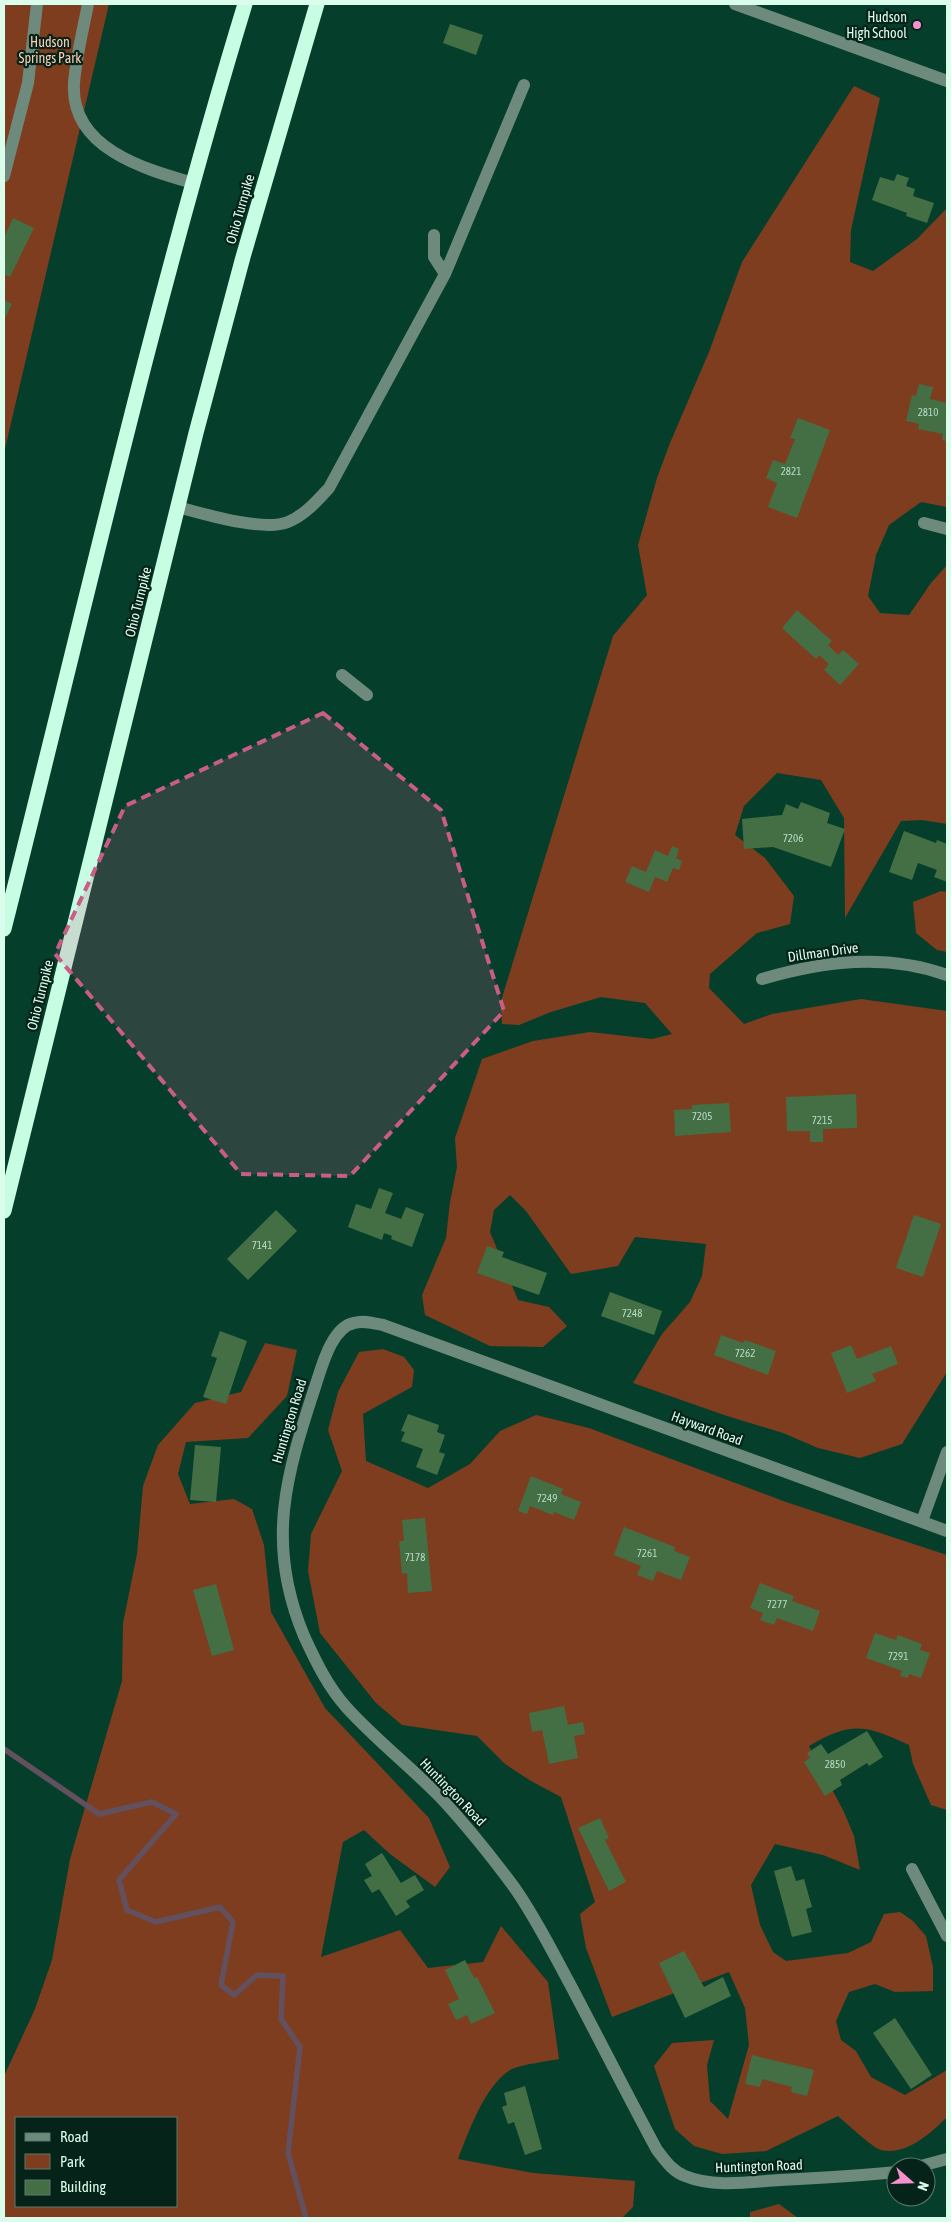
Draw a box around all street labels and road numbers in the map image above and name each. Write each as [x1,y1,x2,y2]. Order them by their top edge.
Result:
street label: Ohio Turnpike [222,172,258,246]
street label: Ohio Turnpike [122,565,154,639]
street label: Dillman Drive [787,939,859,965]
street label: Ohio Turnpike [24,958,56,1032]
street label: Huntington Road [269,1377,309,1465]
street label: Hayward Road [669,1408,745,1448]
street label: Huntington Road [417,1755,489,1829]
street label: Huntington Road [715,2156,803,2176]

